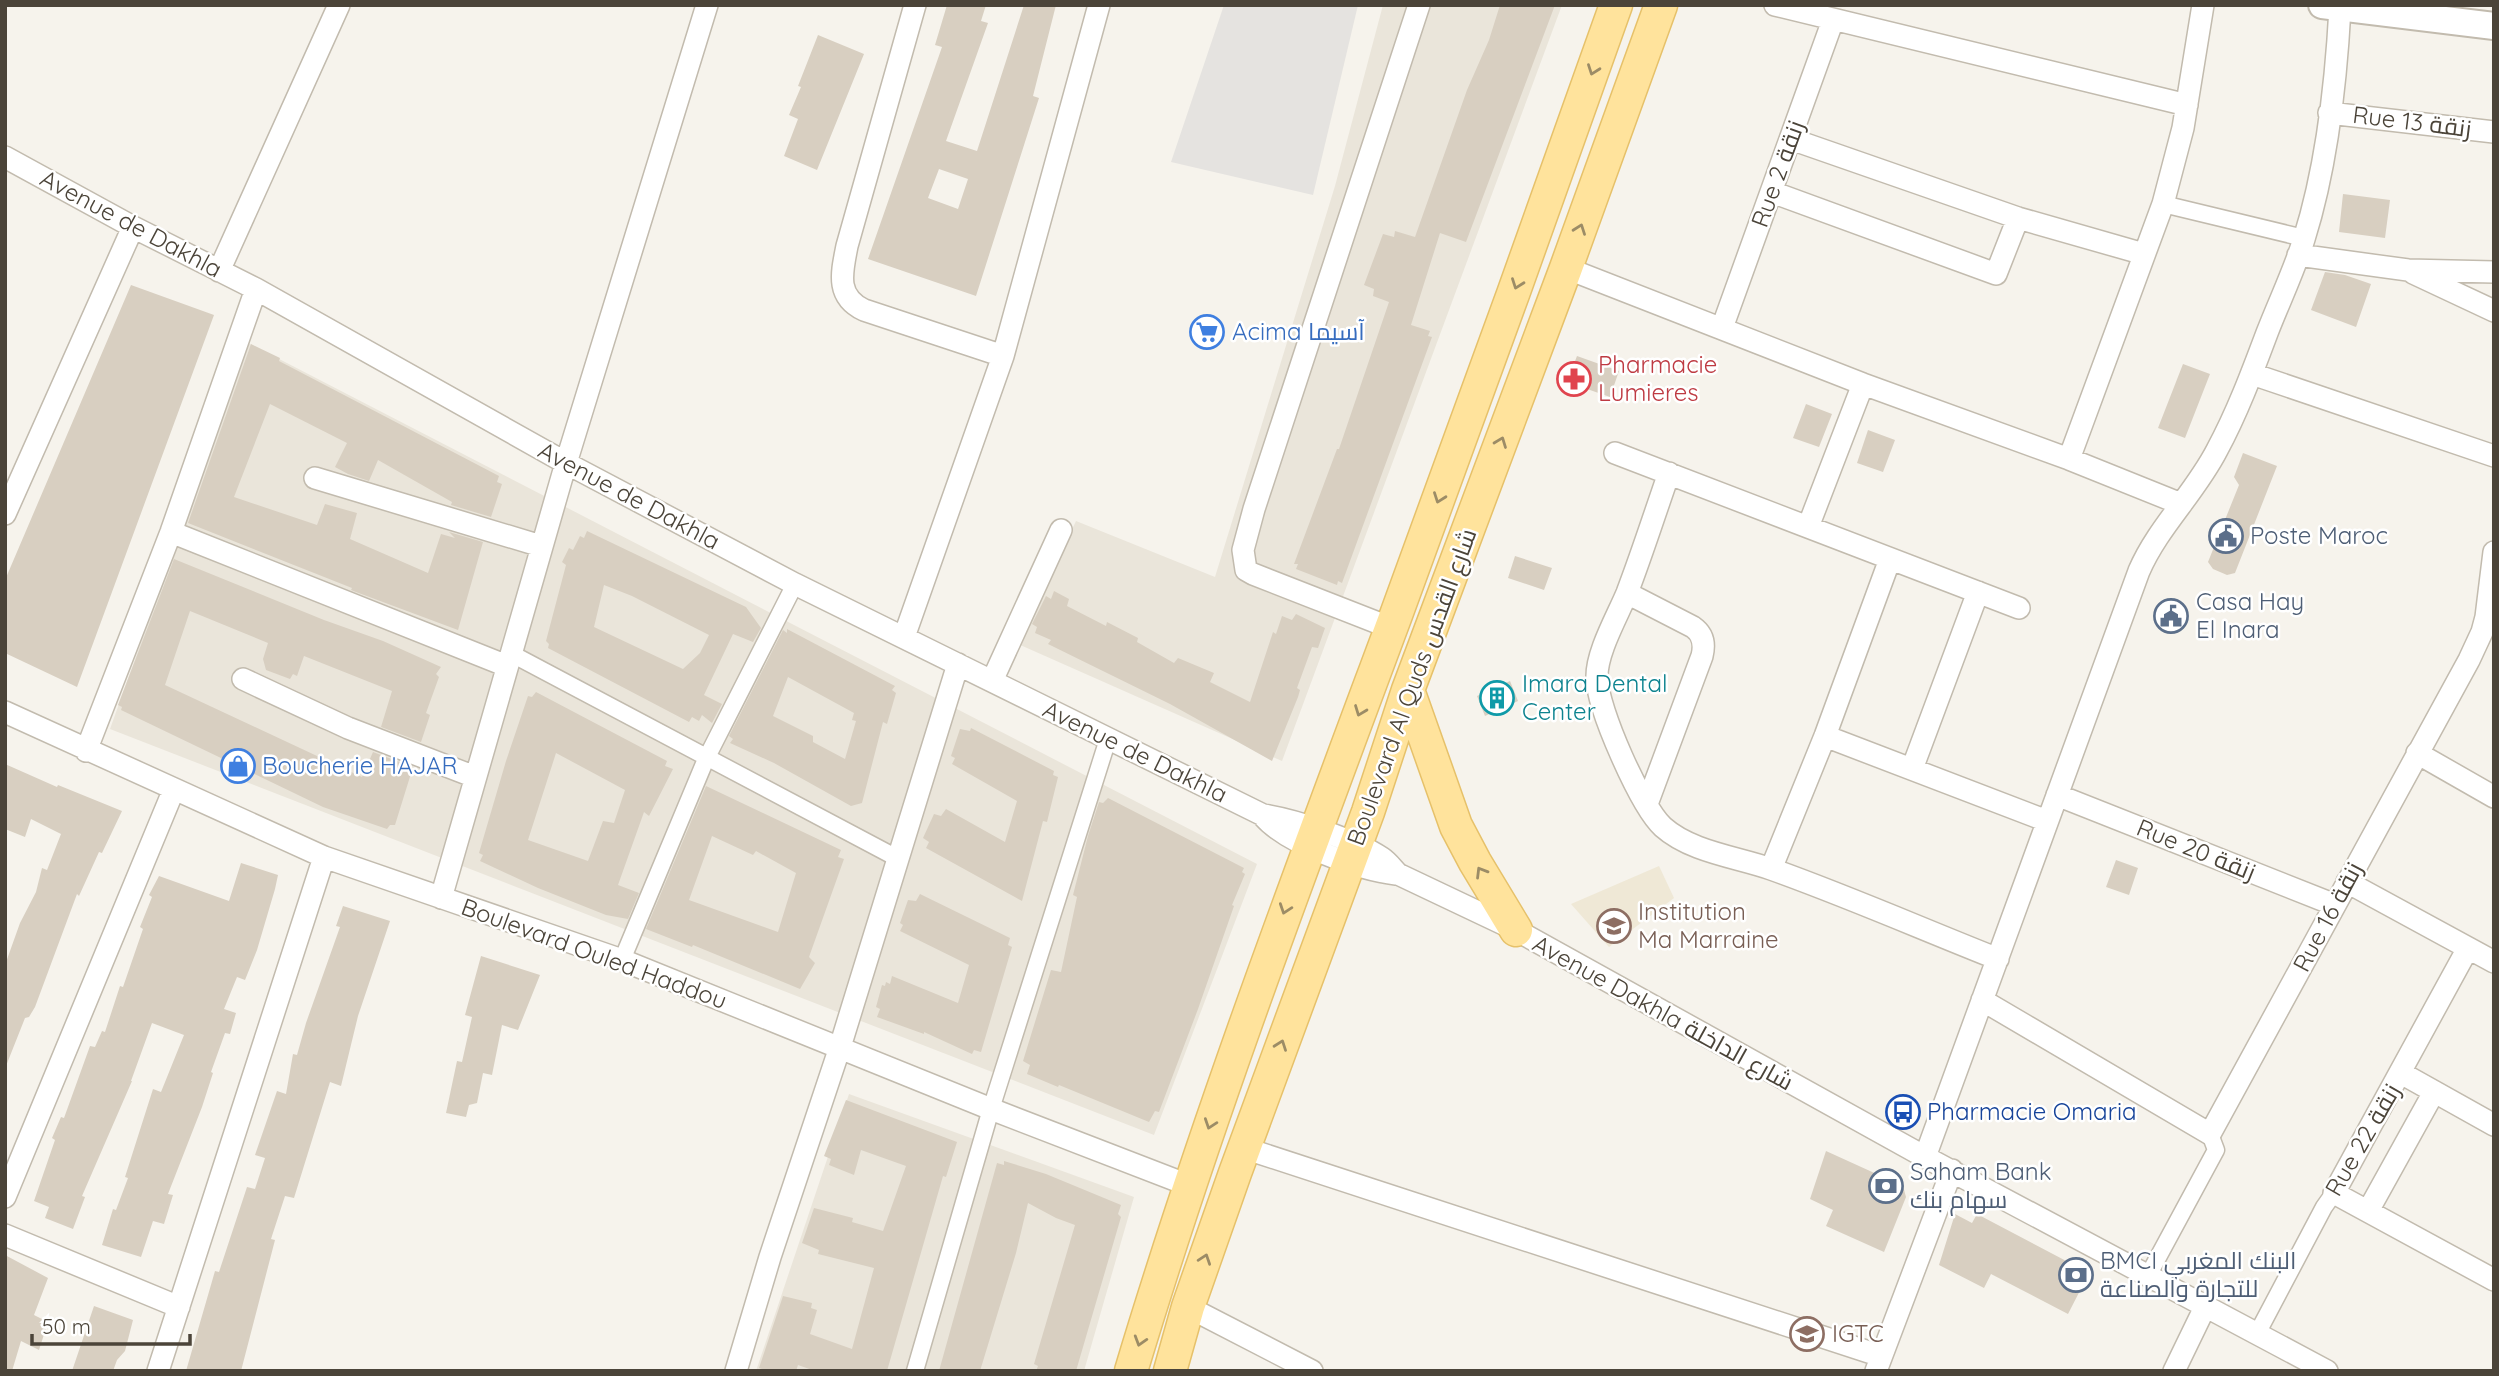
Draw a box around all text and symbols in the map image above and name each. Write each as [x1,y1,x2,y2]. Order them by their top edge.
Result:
one-way arrow [1588,63,1602,75]
street label: Rue 13 زنقة [2351,99,2473,143]
street label: Rue 2 زنقة [1744,116,1810,231]
street label: Avenue de Dakhla [35,163,227,284]
one-way arrow [1572,224,1586,236]
one-way arrow [1511,277,1525,289]
supermarket icon: Acima آسيما [1188,313,1226,351]
place label: Acima آسيما [1232,316,1365,346]
place label: Pharmacie Lumieres [1598,349,1717,407]
pharmacy icon: Pharmacie Lumieres [1555,360,1593,398]
street label: Avenue de Dakhla [533,435,725,556]
one-way arrow [1493,437,1507,449]
one-way arrow [1434,491,1448,503]
public building icon: Poste Maroc [2207,517,2245,555]
place label: Poste Maroc [2250,520,2388,550]
street label: Boulevard Al Quds شارع القدس [1340,524,1484,850]
place label: Casa Hay El Inara [2196,586,2304,644]
public building icon: Casa Hay El Inara [2152,597,2190,635]
place label: Imara Dental Center [1522,668,1668,726]
building icon: Imara Dental Center [1478,679,1516,717]
street label: Avenue de Dakhla [1038,693,1233,809]
one-way arrow [1354,704,1368,716]
shop icon: Boucherie HAJAR [219,747,257,785]
place label: Boucherie HAJAR [262,750,458,780]
street label: Rue 20 زنقة [2132,812,2260,887]
street label: Rue 16 زنقة [2286,857,2369,977]
one-way arrow [1476,867,1489,880]
street label: Boulevard Ouled Haddou [457,891,731,1015]
place label: Institution Ma Marraine [1638,896,1779,954]
one-way arrow [1279,903,1293,915]
school or university icon: Institution Ma Marraine [1595,907,1633,945]
street label: Avenue Dakhla شارع الداخلة [1527,928,1799,1098]
one-way arrow [1273,1039,1287,1051]
street label: Rue 22 زنقة [2318,1078,2406,1201]
bus stop icon: Pharmacie Omaria [1884,1093,1922,1131]
place label: Pharmacie Omaria [1927,1096,2137,1126]
one-way arrow [1204,1117,1218,1130]
place label: Saham Bank سهام بنك [1910,1156,2052,1216]
bank icon: Saham Bank سهام بنك [1867,1167,1905,1205]
place label: BMCI البنك المغربي للتجارة والصناعة [2100,1245,2296,1303]
one-way arrow [1197,1253,1211,1266]
bank icon: BMCI البنك المغربي للتجارة والصناعة [2057,1256,2095,1294]
scale bar [32,1302,189,1346]
text: 50 m [42,1313,91,1339]
school or university icon: IGTC [1788,1315,1826,1353]
place label: IGTC [1832,1318,1884,1348]
one-way arrow [1134,1334,1149,1346]

